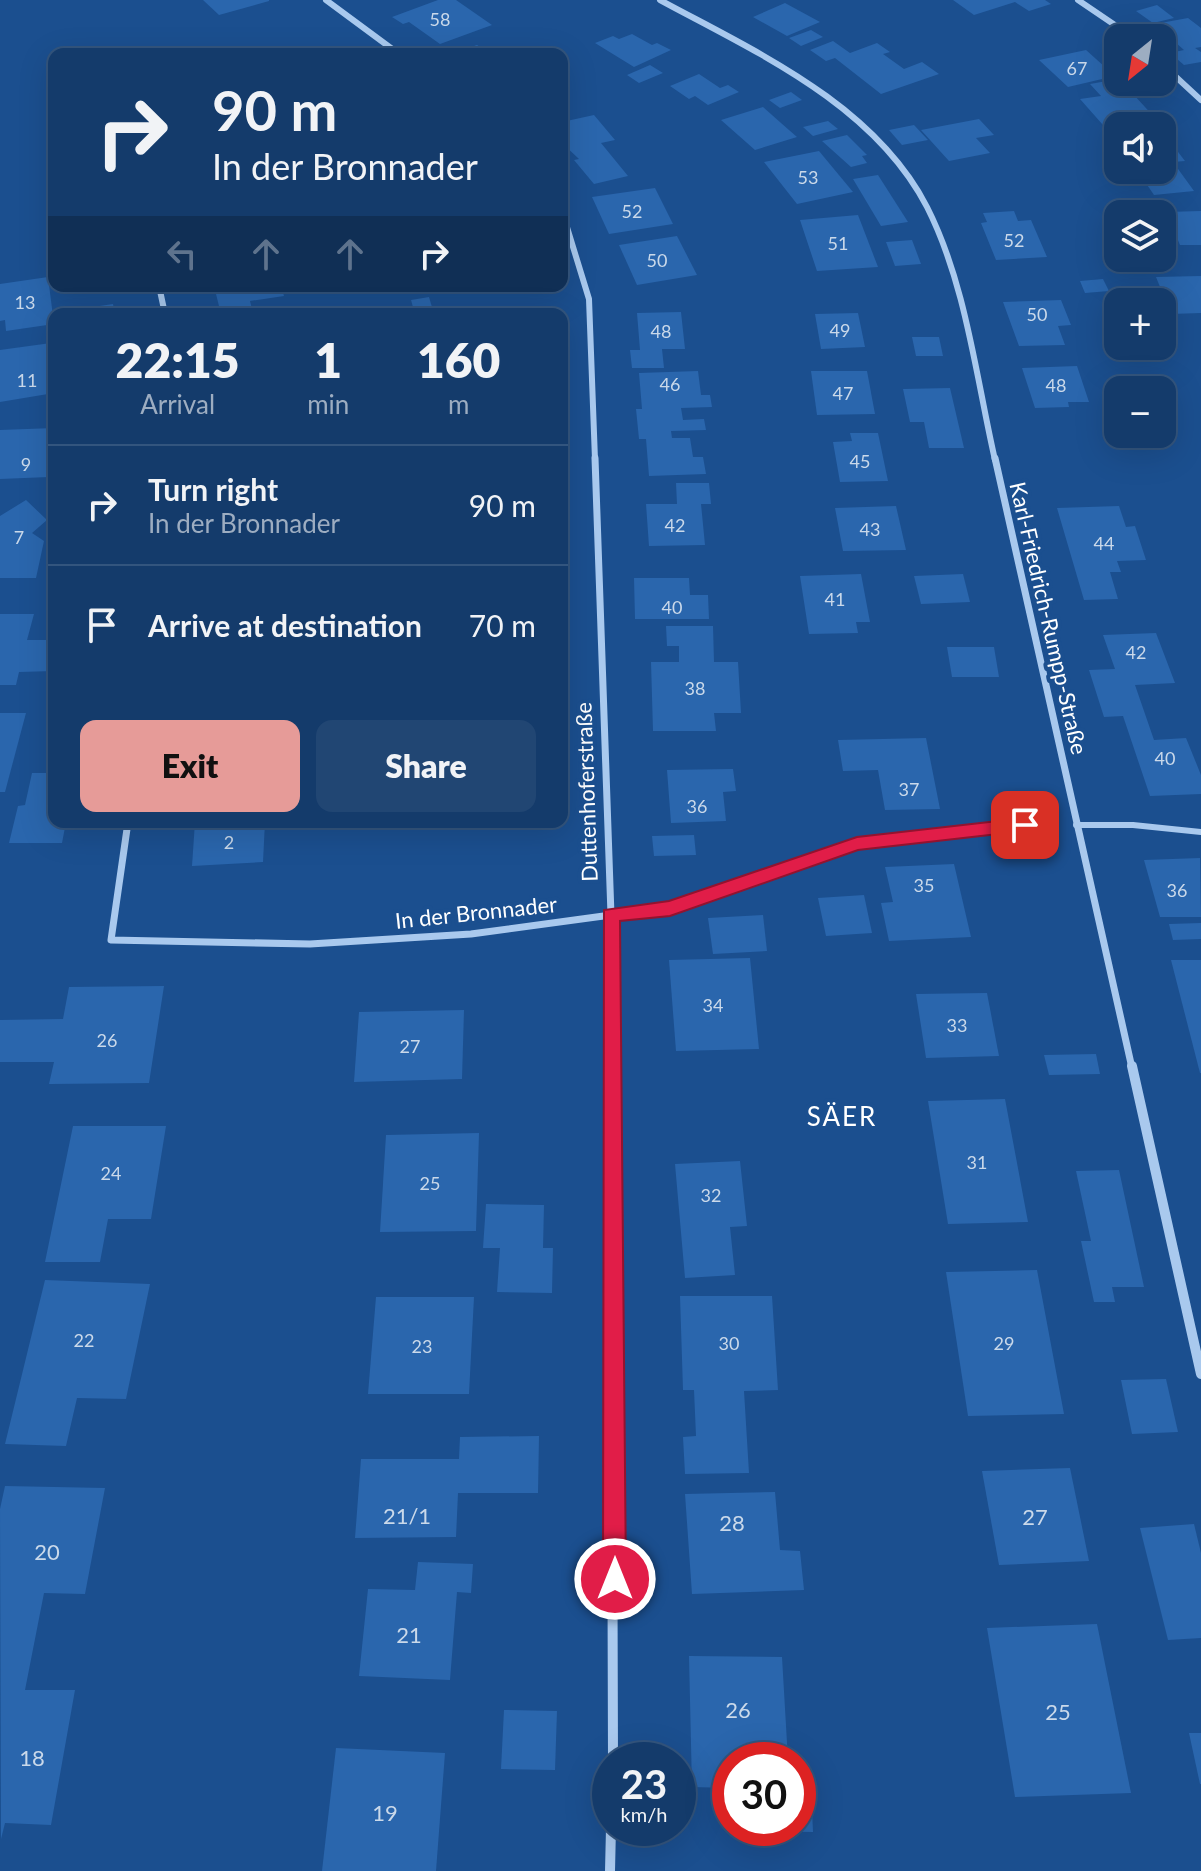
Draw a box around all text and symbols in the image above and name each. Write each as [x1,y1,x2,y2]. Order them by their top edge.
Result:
house number: 58 [430,8,450,30]
north arrow [1104,24,1176,96]
map controls [1104,24,1176,448]
house number: 67 [1067,57,1087,79]
text: 90 m [212,76,337,143]
icon: right [80,80,184,184]
button: sound [1104,112,1176,184]
text: In der Bronnader [212,144,478,188]
house number: 53 [798,166,818,188]
house number: 52 [622,200,642,222]
button: layers [1104,200,1176,272]
house number: 52 [1004,229,1024,251]
icon: left [160,232,204,276]
icon: ahead [244,232,288,276]
icon: ahead [328,232,372,276]
icon: right [412,232,456,276]
house number: 51 [828,232,848,254]
house number: 50 [647,249,667,271]
button: + [1104,288,1176,360]
house number: 13 [15,291,35,313]
house number: 50 [1027,303,1047,325]
house number: 49 [830,319,850,341]
house number: 48 [651,320,671,342]
text: 22:15 [116,331,240,388]
text: 1 [314,331,342,388]
text: 160 [417,331,500,388]
house number: 11 [17,369,37,391]
house number: 46 [660,373,680,395]
house number: 48 [1046,374,1066,396]
button: − [1104,376,1176,448]
house number: 47 [833,382,853,404]
text: Arrival [140,388,215,420]
text: min [307,388,349,420]
text: m [448,388,469,420]
house number: 45 [850,450,870,472]
house number: 9 [21,453,31,475]
text: Turn right [148,471,278,507]
street label: Karl-Friedrich-Rumpp-Straße [1004,479,1094,757]
icon: right [80,483,124,527]
text: 90 m [469,487,536,523]
text: In der Bronnader [148,507,340,539]
house number: 42 [665,514,685,536]
house number: 43 [860,518,880,540]
house number: 7 [14,526,24,548]
house number: 44 [1094,532,1114,554]
house number: 41 [825,588,845,610]
house number: 40 [662,596,682,618]
icon: arrive [80,603,124,647]
text: Arrive at destination [148,607,422,643]
text: 70 m [469,607,536,643]
house number: 42 [1126,641,1146,663]
house number: 38 [685,677,705,699]
street label: Duttenhoferstraße [569,702,603,882]
button: Exit [80,720,300,812]
button: Share [316,720,536,812]
house number: 40 [1155,747,1175,769]
house number: 37 [899,778,919,800]
pin [991,791,1059,859]
house number: 36 [687,795,707,817]
icon: arrive [1003,803,1047,847]
house number: 2 [224,831,234,853]
house number: 35 [914,874,934,896]
house number: 36 [1167,879,1187,901]
street label: In der Bronnader [394,890,558,934]
house number: 34 [703,994,723,1016]
house number: 33 [947,1014,967,1036]
house number: 26 [97,1029,117,1051]
house number: 27 [400,1035,420,1057]
district label: SÄER [807,1100,877,1132]
house number: 31 [967,1151,987,1173]
house number: 24 [101,1162,121,1184]
house number: 25 [420,1172,440,1194]
house number: 32 [701,1184,721,1206]
house number: 22 [74,1329,94,1351]
house number: 30 [719,1332,739,1354]
house number: 29 [994,1332,1014,1354]
house number: 23 [412,1335,432,1357]
house number: 21/1 [383,1502,431,1529]
house number: 27 [1022,1503,1048,1530]
house number: 28 [719,1509,745,1536]
position arrow [573,1537,657,1621]
house number: 20 [34,1538,60,1565]
house number: 21 [396,1621,422,1648]
house number: 26 [725,1696,751,1723]
house number: 25 [1045,1698,1071,1725]
speed limit sign: 30 [712,1742,816,1846]
house number: 18 [19,1744,45,1771]
text: 23 [621,1760,667,1808]
house number: 19 [372,1799,398,1826]
text: km/h [621,1802,667,1826]

